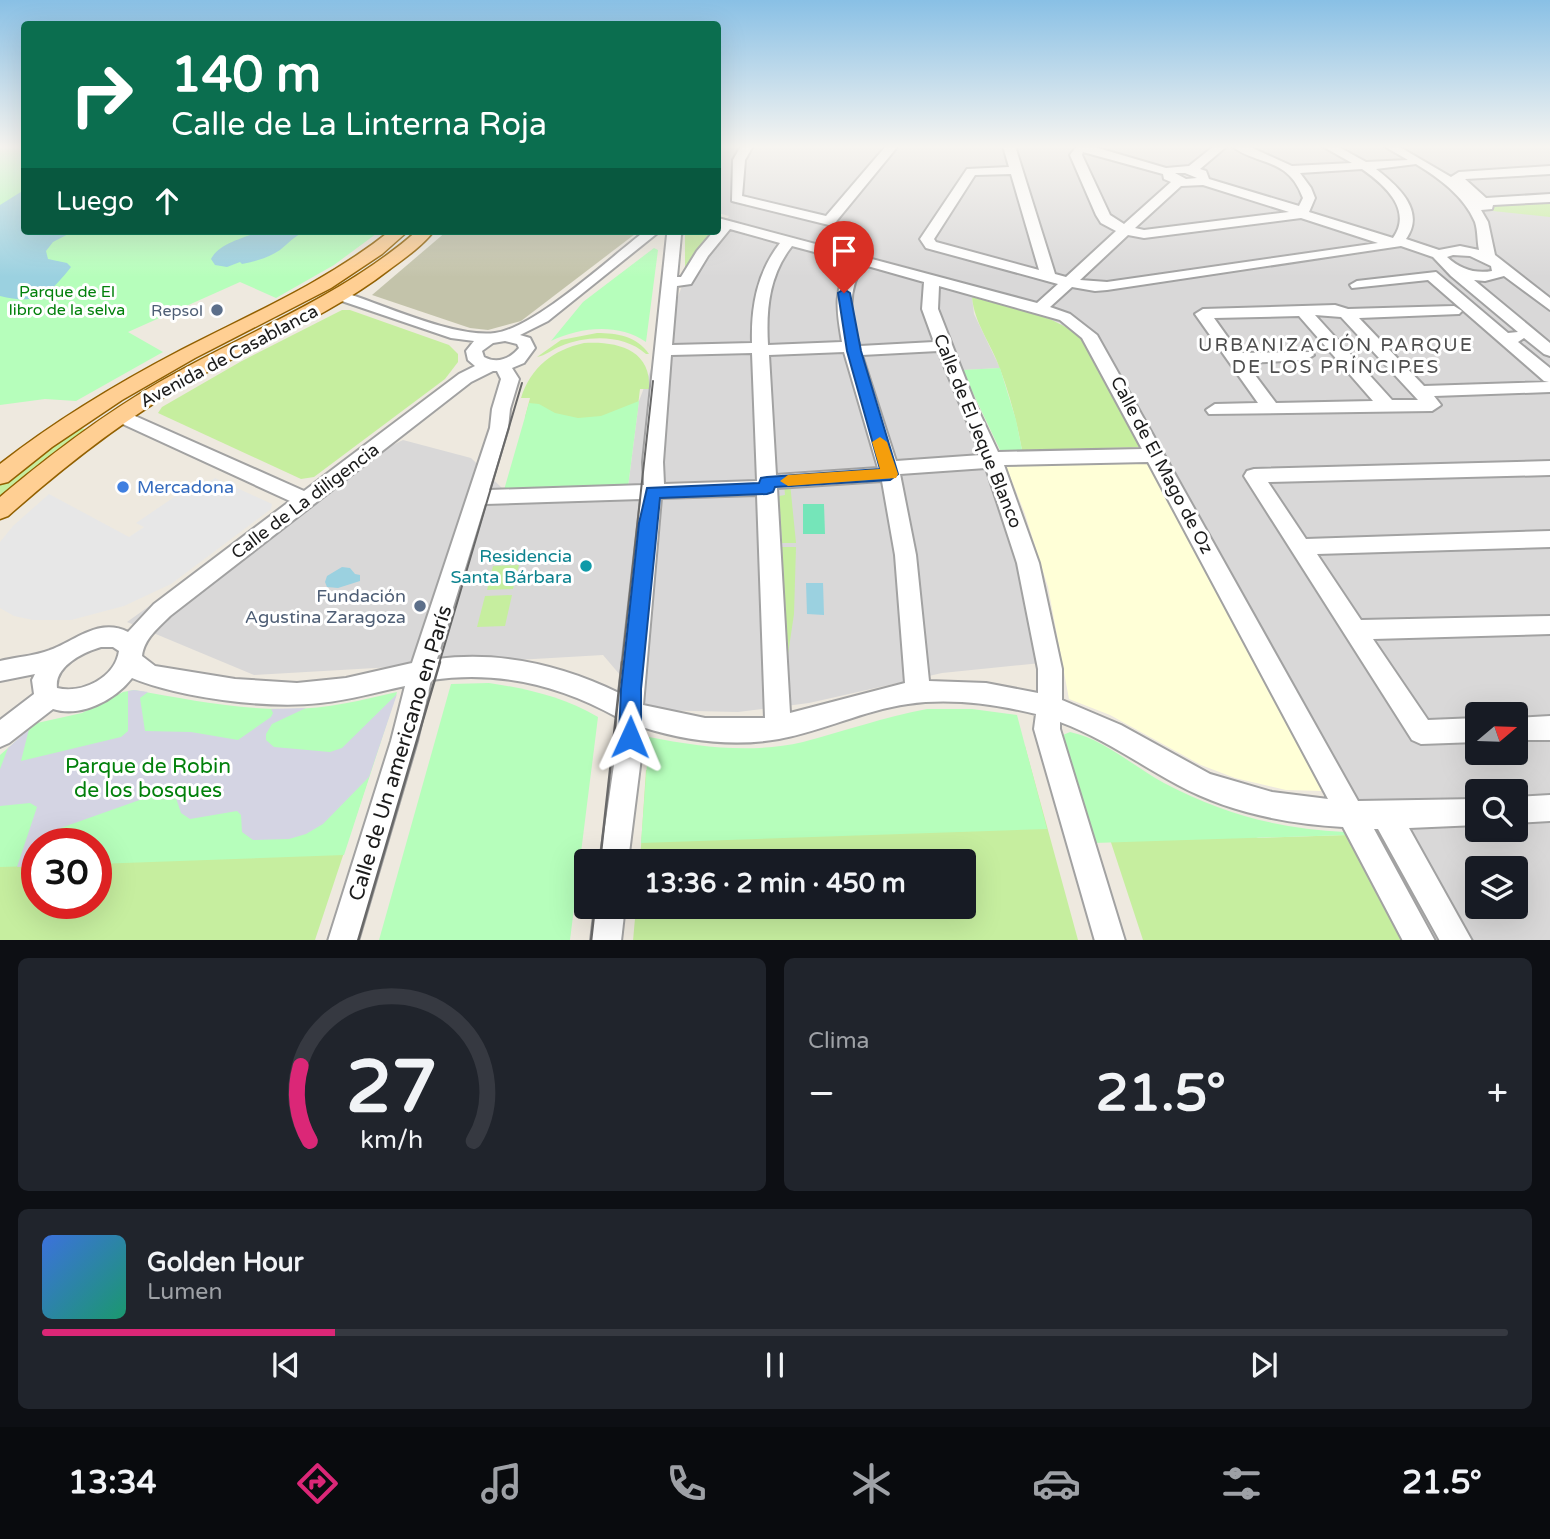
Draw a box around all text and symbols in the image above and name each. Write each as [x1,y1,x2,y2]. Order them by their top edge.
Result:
text: 140 m [171,46,321,105]
icon: right [56,49,147,140]
text: Calle de La Linterna Roja [171,106,547,144]
icon: ahead [148,182,186,220]
text: Luego [56,186,134,217]
pin [814,221,874,293]
icon: arrive [825,232,863,270]
park label: Parque de El libro de la selva [9,282,125,320]
street label: Avenida de Casablanca [136,300,322,412]
place label: Repsol [151,301,203,321]
marker: Repsol [209,302,225,318]
street label: Calle de El Jeque Blanco [929,331,1027,531]
district label: URBANIZACIÓN PARQUE DE LOS PRÍNCIPES [1198,333,1474,378]
street label: Calle de El Mago de Oz [1106,373,1218,557]
street label: Calle de La diligencia [227,438,383,564]
place label: Mercadona [137,476,234,498]
marker: Mercadona [115,479,131,495]
place label: Residencia Santa Bárbara [450,545,572,588]
marker: Residencia Santa Bárbara [578,558,594,574]
place label: Fundación Agustina Zaragoza [245,585,406,628]
marker: Fundación Agustina Zaragoza [412,598,428,614]
street label: Calle de Un americano en París [344,602,457,904]
position arrow [593,700,667,774]
north arrow [1465,702,1528,765]
map controls [1465,702,1528,919]
park label: Parque de Robin de los bosques [65,754,231,803]
button: search [1465,779,1528,842]
speed limit sign: 30 [21,828,112,919]
button: layers [1465,856,1528,919]
text: 13:36 · 2 min · 450 m [644,868,906,899]
text: Clima [808,1027,869,1055]
text: 27 [346,1044,438,1132]
text: 21.5° [1096,1062,1226,1125]
text: − [808,1071,835,1117]
text: + [1487,1071,1508,1117]
text: km/h [361,1124,423,1154]
text: Golden Hour [147,1247,304,1278]
text: Lumen [147,1278,222,1306]
icon: previous [267,1346,305,1384]
icon: pause [756,1346,794,1384]
icon: next [1245,1346,1283,1384]
icon: directions [293,1459,342,1508]
icon: music [477,1459,526,1508]
icon: phone [662,1459,711,1508]
icon: climate [847,1459,896,1508]
icon: car [1032,1459,1081,1508]
icon: filters [1217,1459,1266,1508]
text: 13:34 [68,1464,157,1502]
text: 21.5° [1402,1464,1482,1502]

